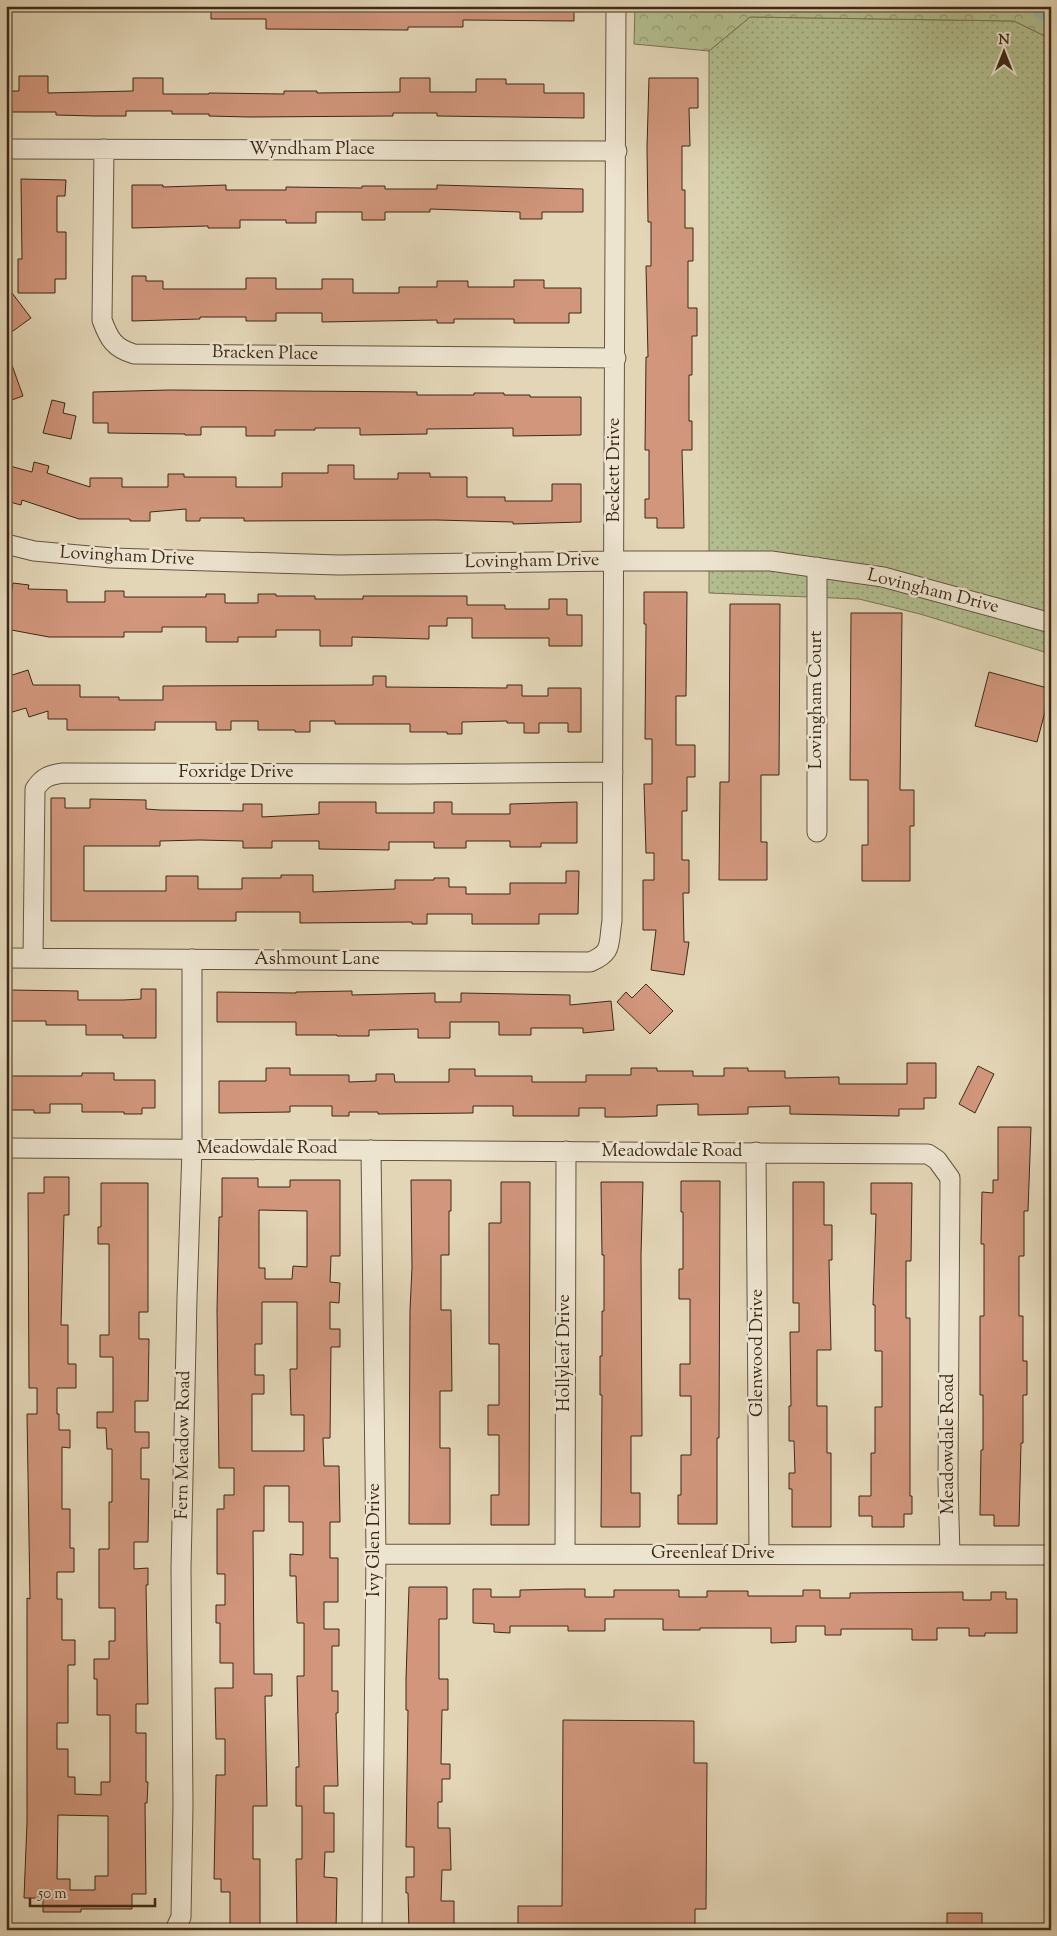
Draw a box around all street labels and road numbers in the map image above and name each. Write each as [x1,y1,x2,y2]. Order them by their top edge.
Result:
street label: Wyndham Place [249,137,375,163]
street label: Bracken Place [212,340,318,368]
street label: Beckett Drive [602,418,628,523]
street label: Lovingham Drive [59,540,195,574]
street label: Lovingham Drive [464,548,600,576]
street label: Lovingham Drive [864,563,1002,621]
street label: Lovingham Court [804,631,830,769]
street label: Foxridge Drive [178,760,294,786]
street label: Ashmount Lane [254,947,380,973]
street label: Meadowdale Road [197,1136,337,1162]
street label: Meadowdale Road [602,1139,742,1165]
street label: Glenwood Drive [745,1289,771,1417]
street label: Hollyleaf Drive [552,1294,578,1412]
street label: Fern Meadow Road [170,1370,198,1520]
street label: Meadowdale Road [936,1374,962,1514]
street label: Ivy Glen Drive [362,1483,388,1597]
street label: Greenleaf Drive [651,1541,775,1567]

